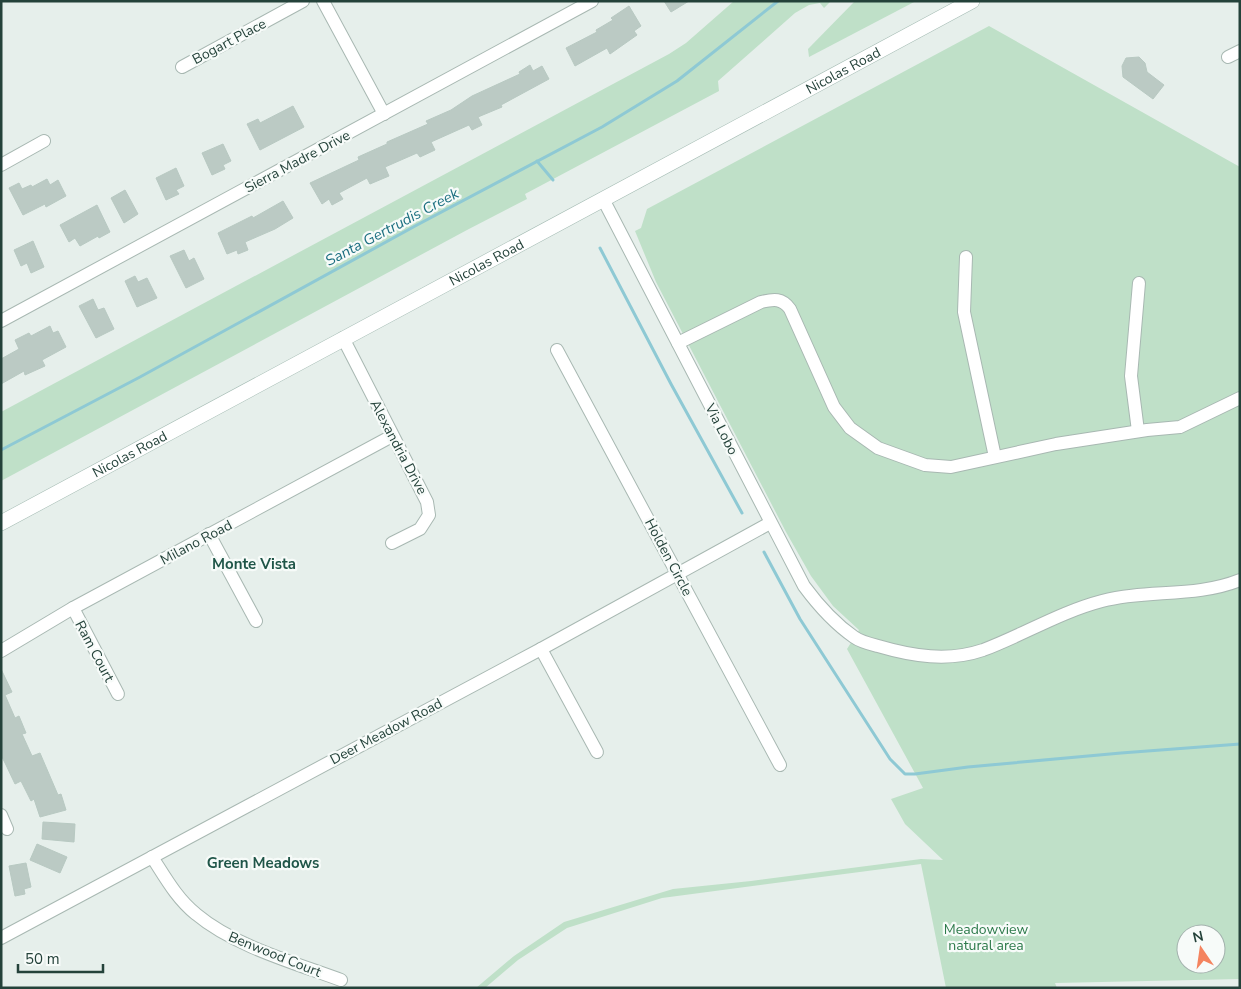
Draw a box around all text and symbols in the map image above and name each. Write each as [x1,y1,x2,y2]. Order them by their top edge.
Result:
street label: Bogart Place [189,14,269,69]
street label: Nicolas Road [803,43,884,99]
street label: Sierra Madre Drive [241,126,353,197]
water label: Santa Gertrudis Creek [322,183,463,271]
street label: Nicolas Road [446,235,527,290]
street label: Alexandria Drive [366,396,432,498]
street label: Via Lobo [700,399,743,458]
street label: Nicolas Road [89,426,171,482]
street label: Holden Circle [640,515,697,599]
street label: Milano Road [157,516,235,569]
district label: Monte Vista [212,554,296,574]
street label: Ram Court [70,617,119,685]
street label: Deer Meadow Road [327,694,446,769]
district label: Green Meadows [207,853,319,873]
park label: Meadowview natural area [944,920,1028,955]
north arrow [1176,924,1226,974]
text: N [1191,926,1205,947]
street label: Benwood Court [226,927,324,982]
scale bar [18,942,102,974]
text: 50 m [25,949,60,969]

